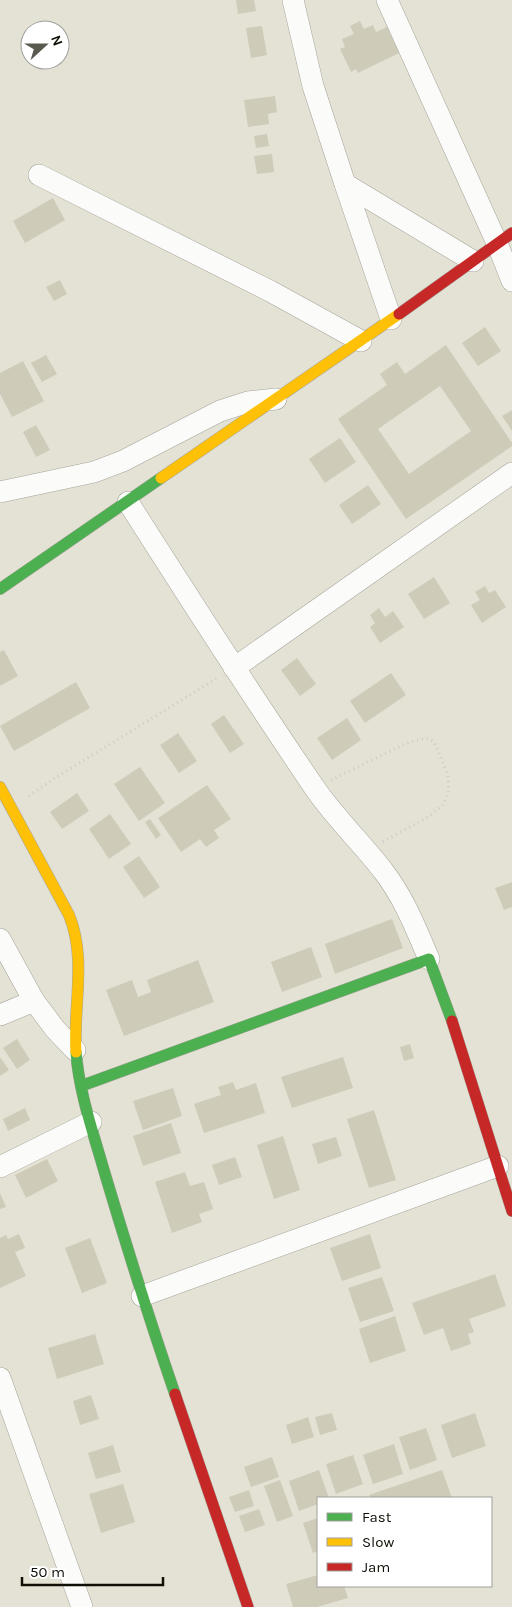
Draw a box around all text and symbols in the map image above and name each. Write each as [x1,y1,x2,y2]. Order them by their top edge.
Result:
north arrow [20,20,70,70]
text: N [47,33,66,48]
legend [317,1497,492,1587]
text: Fast [362,1508,392,1526]
text: Slow [362,1533,394,1551]
scale bar [22,1554,164,1586]
text: Jam [362,1558,390,1576]
text: 50 m [30,1563,65,1581]

